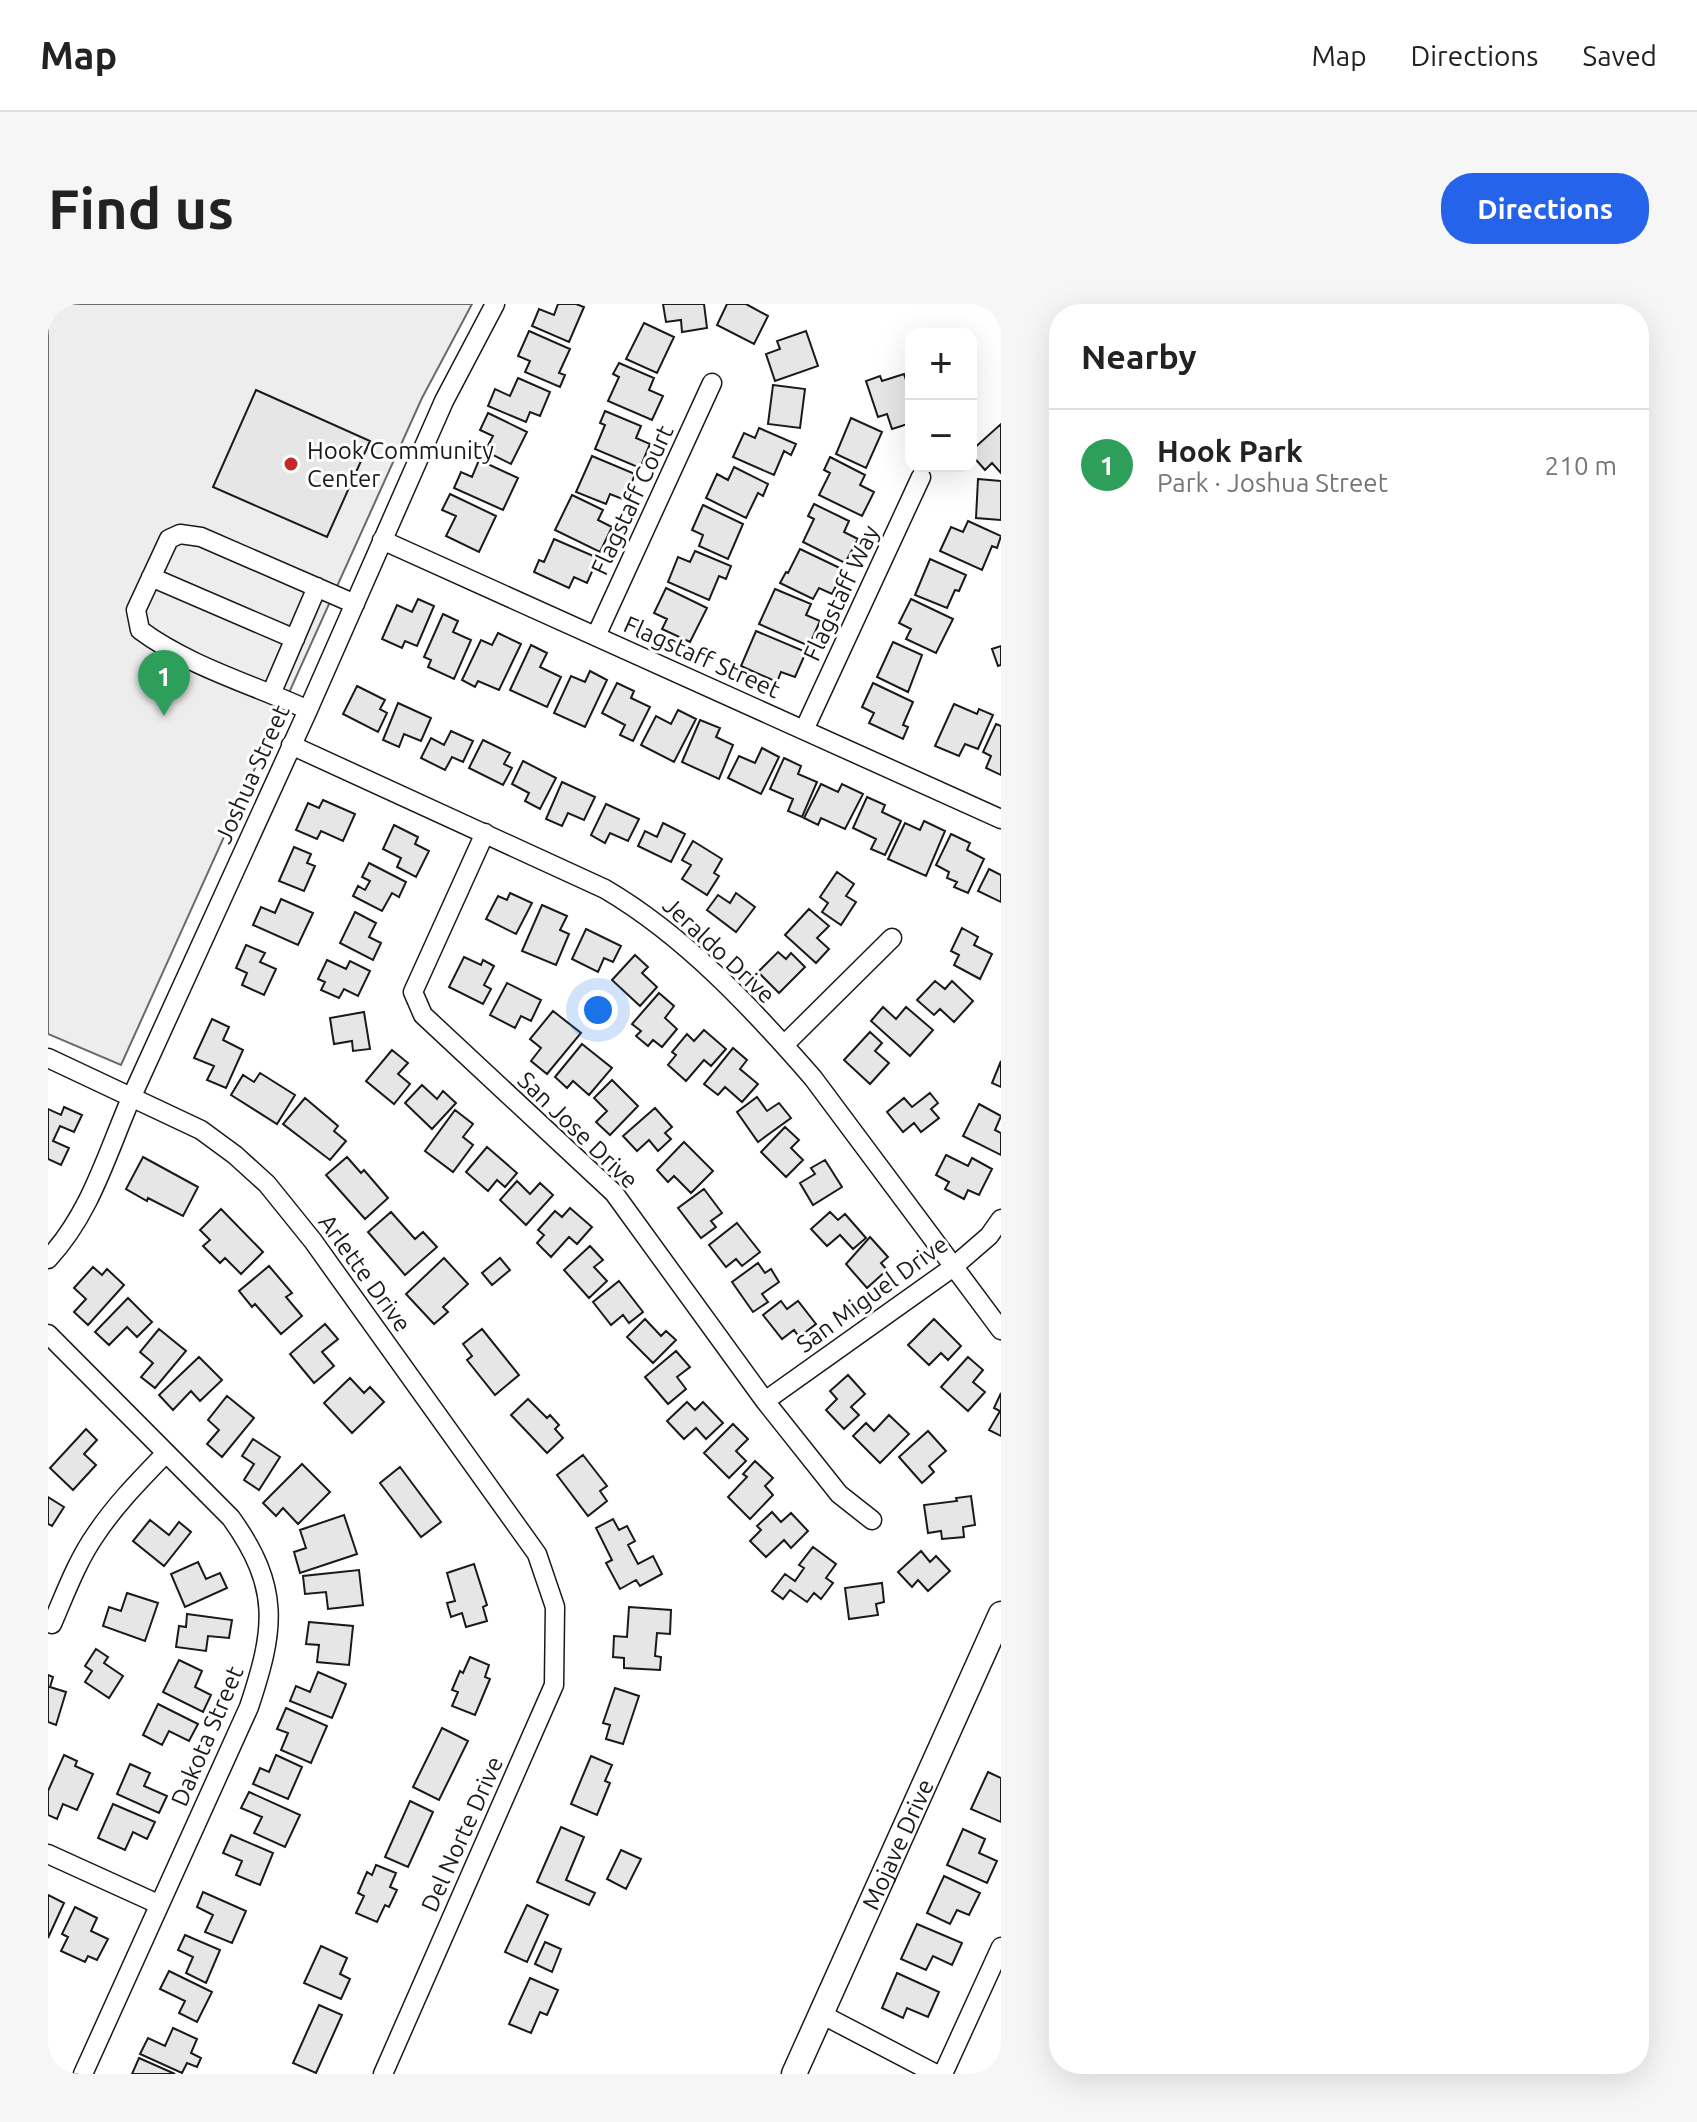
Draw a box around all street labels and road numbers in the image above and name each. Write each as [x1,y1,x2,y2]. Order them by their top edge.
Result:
street label: Flagstaff Court [586,420,679,579]
street label: Flagstaff Way [798,520,884,665]
street label: Flagstaff Street [620,610,785,704]
street label: Joshua Street [209,700,295,847]
street label: Jeraldo Drive [657,891,781,1009]
street label: San Jose Drive [513,1066,643,1194]
street label: Arlette Drive [313,1209,417,1337]
street label: San Miguel Drive [791,1230,953,1358]
street label: Dakota Street [165,1662,249,1810]
street label: Del Norte Drive [416,1752,508,1916]
street label: Mojave Drive [856,1775,939,1914]

